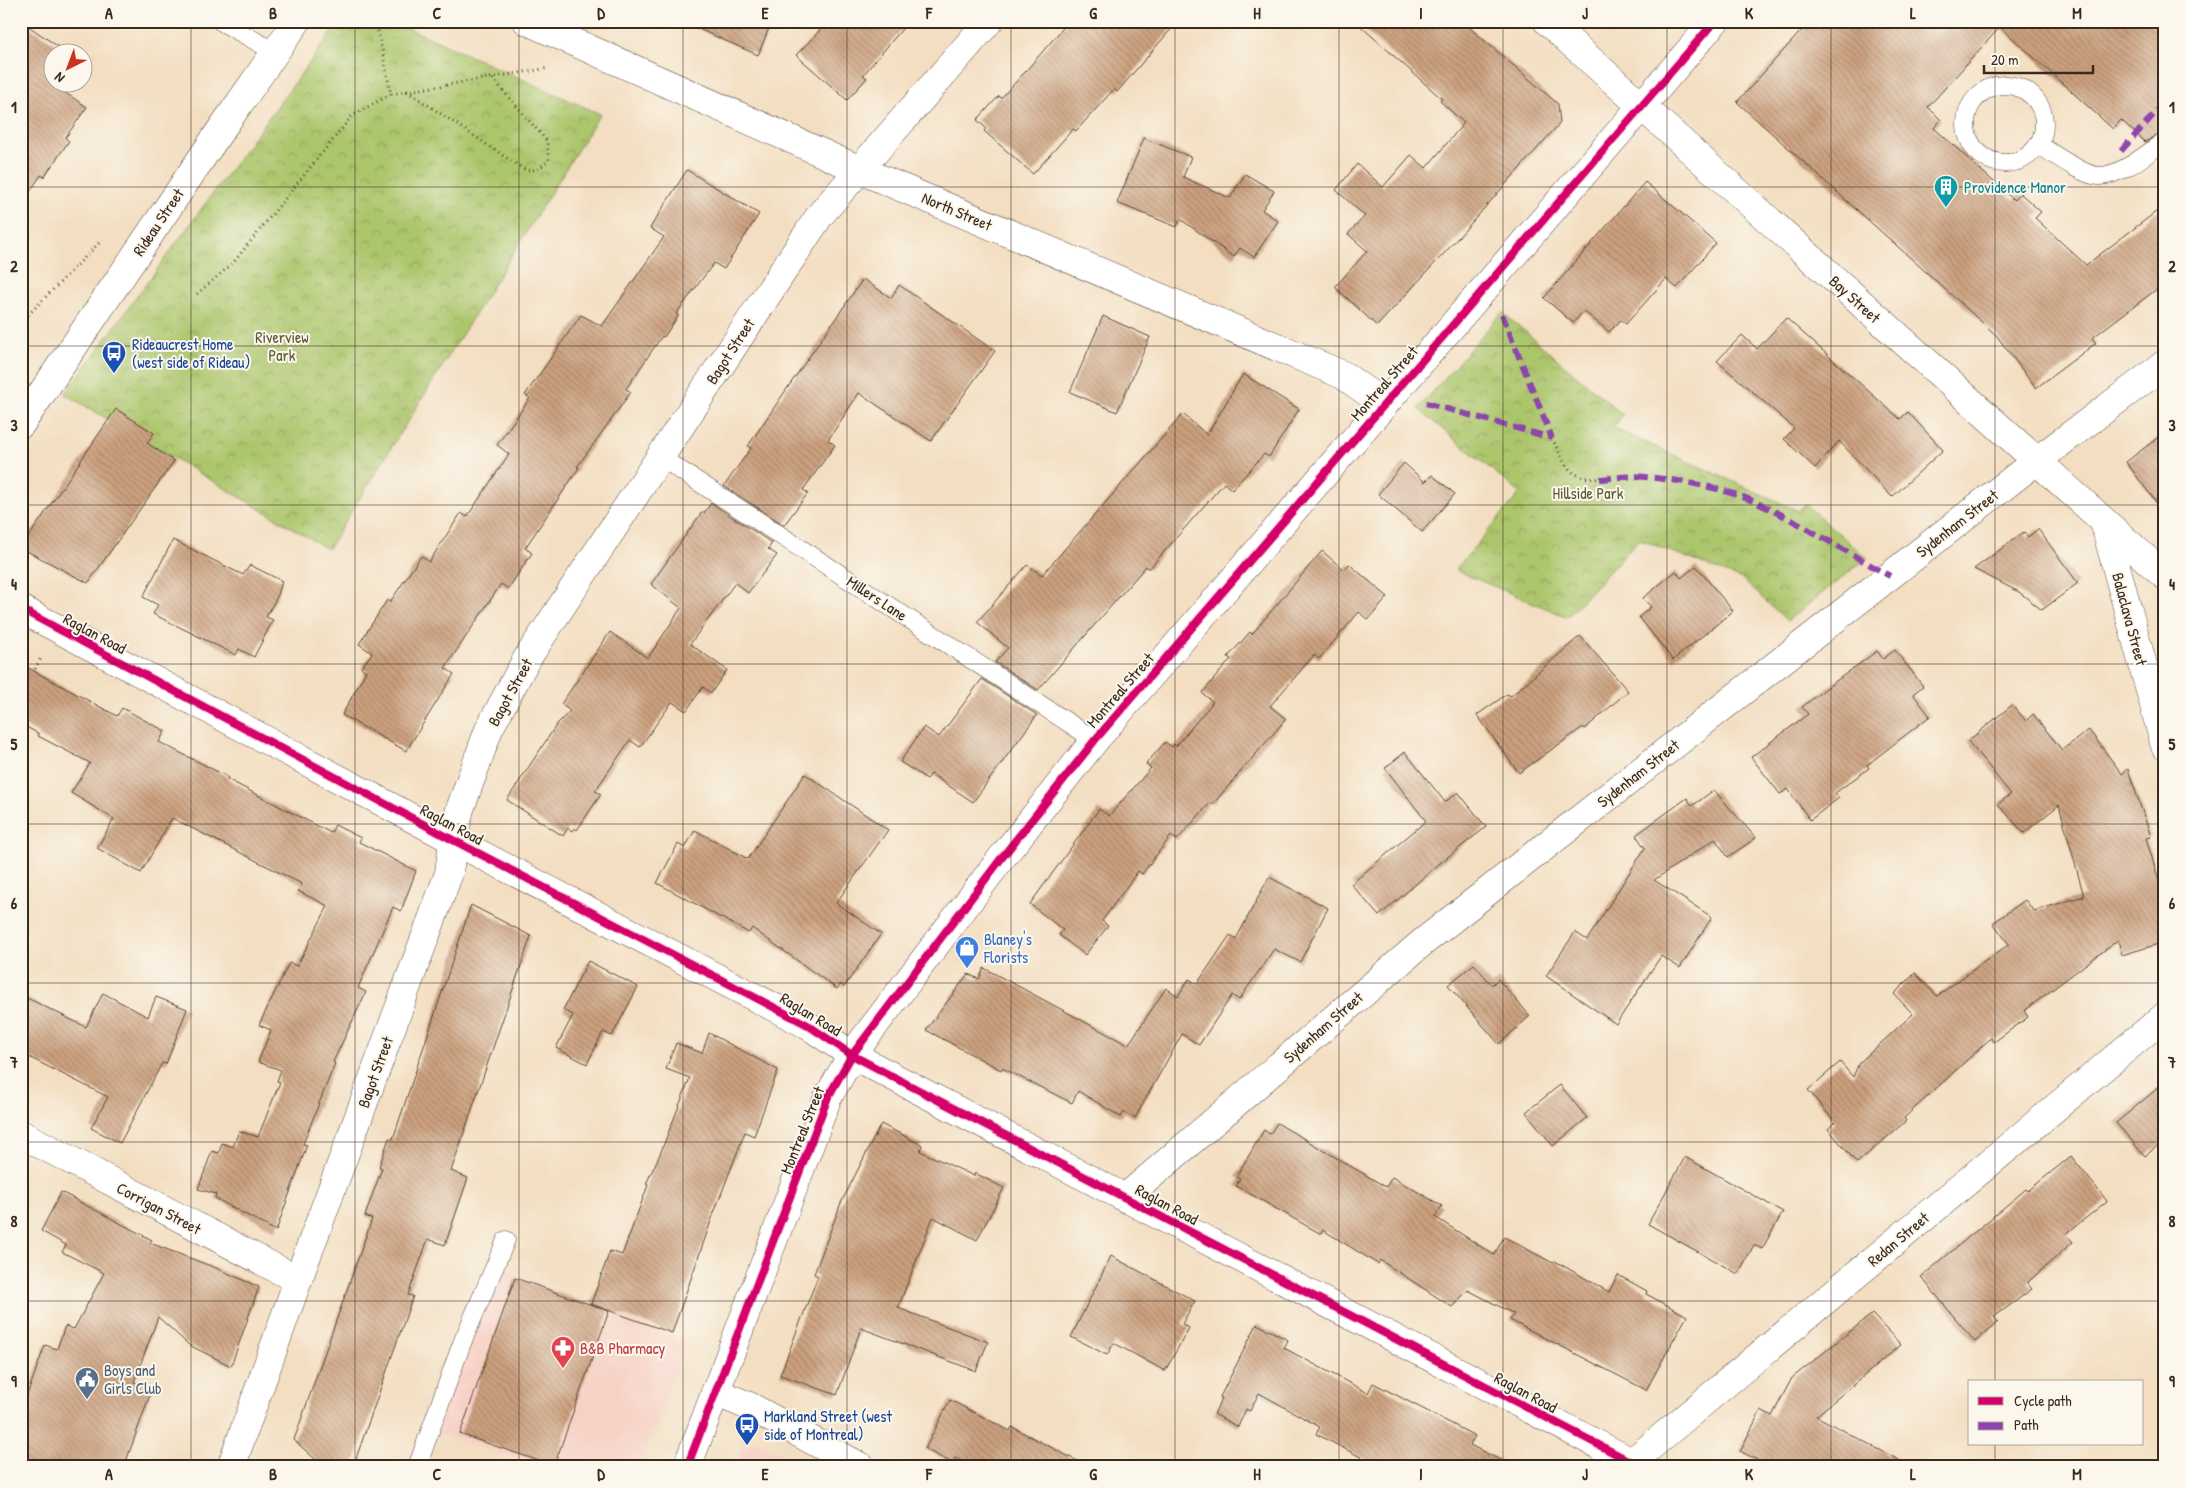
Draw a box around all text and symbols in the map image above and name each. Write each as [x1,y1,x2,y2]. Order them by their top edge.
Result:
text: A [105,2,113,24]
text: B [269,2,277,24]
text: C [433,2,442,24]
text: D [597,2,605,24]
text: E [761,2,769,24]
text: F [925,2,933,24]
text: G [1089,2,1097,24]
text: H [1253,2,1261,24]
text: I [1419,2,1423,24]
text: J [1582,2,1588,24]
text: K [1745,2,1754,24]
text: L [1910,2,1916,24]
text: M [2072,2,2082,24]
north arrow [42,42,92,92]
scale bar [1984,42,2092,74]
text: 20 m [1991,49,2018,70]
text: N [49,68,68,88]
text: 1 [11,96,17,118]
text: 1 [2169,96,2175,118]
building icon: Providence Manor [1933,174,1959,208]
place label: Providence Manor [1964,176,2066,198]
street label: Rideau Street [127,183,189,260]
street label: North Street [919,186,996,236]
text: 2 [10,255,18,277]
text: 2 [2168,255,2176,277]
street label: Bay Street [1825,270,1886,328]
street label: Bagot Street [701,313,760,388]
park label: Riverview Park [255,326,309,366]
place label: Rideaucrest Home (west side of Rideau) [132,333,250,373]
bus stop icon: Rideaucrest Home (west side of Rideau) [101,340,127,374]
street label: Montreal Street [1345,340,1423,425]
text: 3 [10,414,18,436]
text: 3 [2168,414,2176,436]
park label: Hillside Park [1553,482,1624,504]
street label: Sydenham Street [1911,484,2003,562]
street label: Millers Lane [842,570,912,626]
street label: Balaclava Street [2107,570,2153,668]
text: 4 [11,573,17,595]
text: 4 [2169,573,2175,595]
street label: Raglan Road [60,607,130,659]
street label: Montreal Street [1081,647,1159,732]
street label: Bagot Street [482,654,538,730]
text: 5 [11,733,18,755]
text: 5 [2169,733,2176,755]
street label: Sydenham Street [1592,734,1684,812]
street label: Raglan Road [417,798,487,850]
text: 6 [11,892,18,914]
text: 6 [2169,892,2176,914]
place label: Blaney's Florists [983,928,1032,968]
shop icon: Blaney's Florists [954,935,980,969]
street label: Sydenham Street [1279,986,1368,1068]
street label: Raglan Road [776,987,846,1041]
street label: Bagot Street [352,1033,398,1111]
text: 7 [9,1051,18,1073]
text: 7 [2167,1051,2176,1073]
street label: Montreal Street [774,1082,830,1177]
street label: Corrigan Street [113,1177,206,1240]
street label: Raglan Road [1132,1178,1202,1230]
street label: Redan Street [1862,1206,1934,1271]
text: 8 [11,1210,18,1232]
text: 8 [2169,1210,2176,1232]
pharmacy icon: B&B Pharmacy [550,1335,576,1369]
place label: B&B Pharmacy [580,1337,666,1359]
place label: Boys and Girls Club [104,1359,162,1399]
public building icon: Boys and Girls Club [74,1366,100,1400]
street label: Raglan Road [1491,1366,1561,1418]
text: 9 [11,1370,17,1392]
text: 9 [2169,1370,2175,1392]
legend [1968,1380,2144,1446]
text: Cycle path [2014,1390,2072,1411]
place label: Markland Street (west side of Montreal) [764,1405,892,1445]
bus stop icon: Markland Street (west side of Montreal) [734,1412,760,1446]
text: Path [2014,1414,2039,1435]
text: A [105,1463,113,1485]
text: B [269,1463,277,1485]
text: C [433,1463,442,1485]
text: D [597,1463,605,1485]
text: E [761,1463,769,1485]
text: F [925,1463,933,1485]
text: G [1089,1463,1097,1485]
text: H [1253,1463,1261,1485]
text: I [1419,1463,1423,1485]
text: J [1582,1463,1588,1485]
text: K [1745,1463,1754,1485]
text: L [1910,1463,1916,1485]
text: M [2072,1463,2082,1485]

